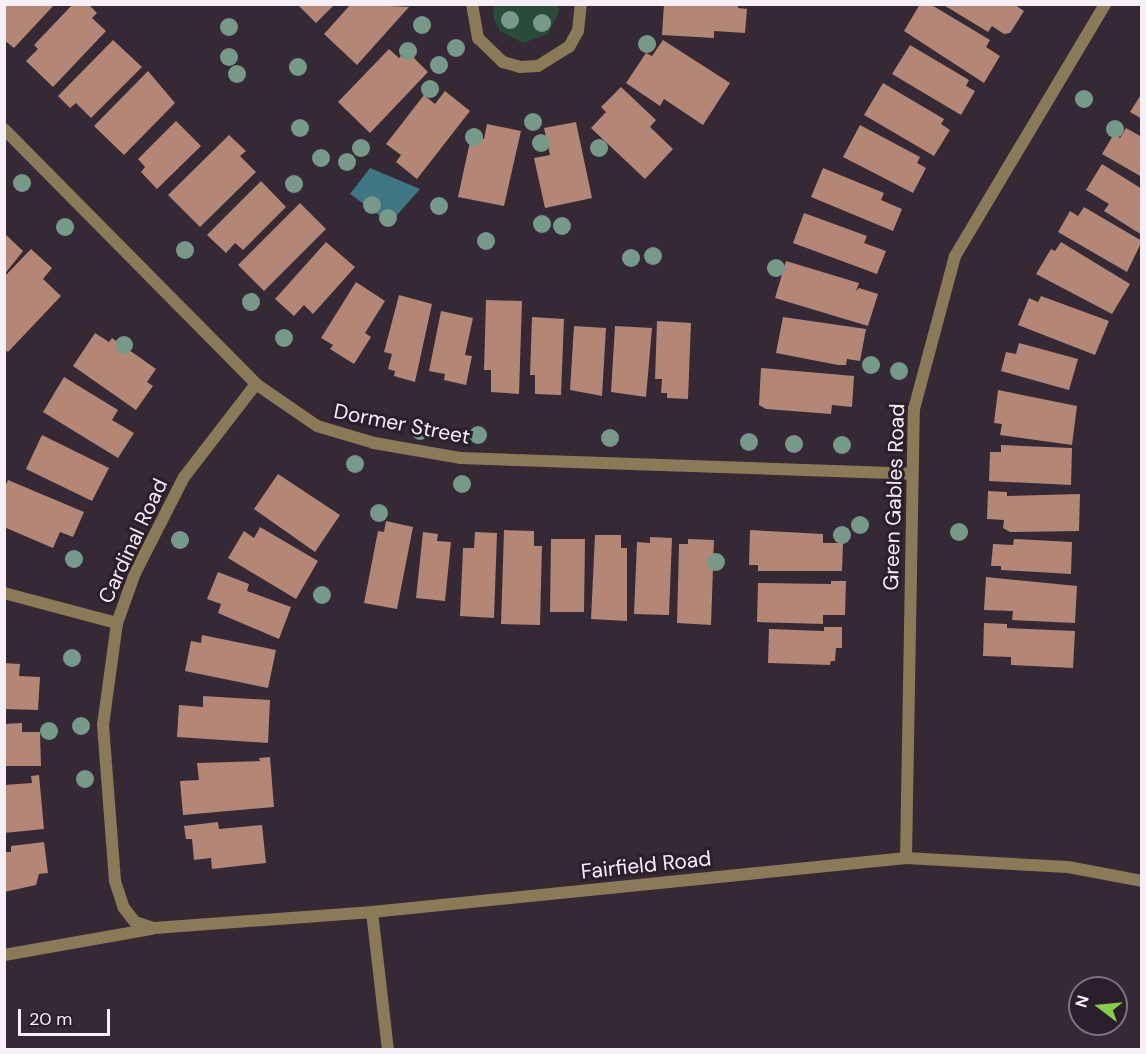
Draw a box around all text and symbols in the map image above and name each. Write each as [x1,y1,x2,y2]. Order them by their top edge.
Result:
street label: Dormer Street [332,398,472,450]
street label: Green Gables Road [878,403,910,591]
street label: Cardinal Road [93,475,173,607]
street label: Fairfield Road [580,846,712,884]
north arrow [1068,976,1128,1036]
text: N [1070,993,1094,1010]
scale bar [21,997,112,1035]
text: 20 m [29,1007,72,1031]

